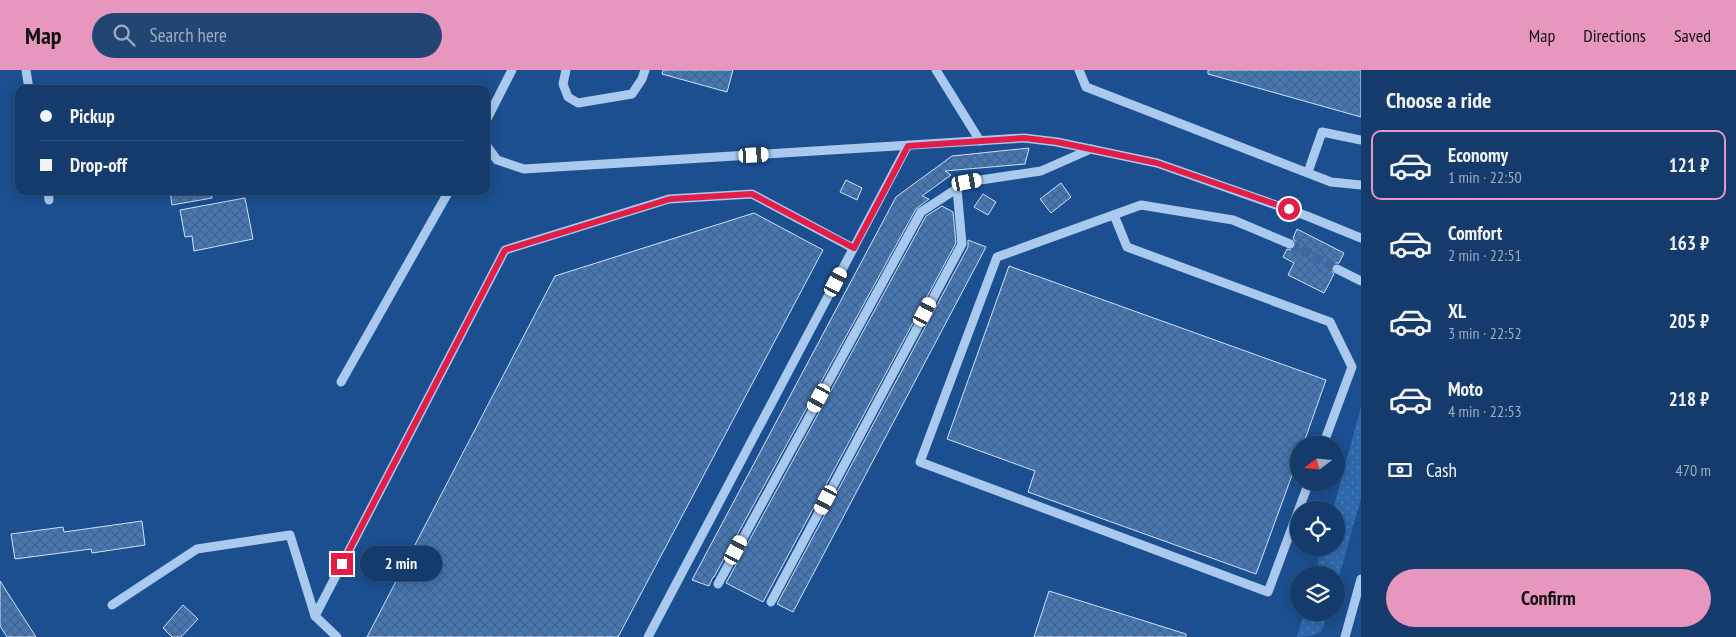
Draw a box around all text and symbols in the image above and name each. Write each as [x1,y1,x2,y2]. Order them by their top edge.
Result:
search box [92,13,442,58]
text: Map [25,20,62,51]
icon: search [110,21,138,49]
text: Search here [150,23,227,47]
text: Map [1529,24,1555,47]
text: Directions [1583,24,1646,47]
text: Saved [1674,24,1711,47]
text: Choose a ride [1386,86,1491,114]
text: Pickup [70,104,115,128]
icon: car [1388,143,1433,188]
text: Economy [1448,143,1508,167]
car [738,147,769,163]
text: Drop-off [70,153,127,177]
text: 121 ₽ [1669,153,1709,177]
text: 1 min · 22:50 [1448,167,1522,187]
car [950,172,983,192]
route start [1278,198,1300,220]
icon: car [1388,221,1433,266]
text: Comfort [1448,221,1502,245]
text: 163 ₽ [1669,231,1709,255]
text: 2 min · 22:51 [1448,245,1522,265]
car [822,265,849,299]
car [911,295,938,329]
icon: car [1388,299,1433,344]
text: XL [1448,299,1466,323]
text: 205 ₽ [1669,309,1709,333]
text: 3 min · 22:52 [1448,323,1522,343]
icon: car [1388,377,1433,422]
text: Moto [1448,377,1483,401]
car [805,381,832,415]
text: 218 ₽ [1669,387,1709,411]
text: 4 min · 22:53 [1448,401,1522,421]
north arrow [1290,436,1345,491]
map controls [1290,436,1345,621]
icon: cash [1386,456,1414,484]
text: Cash [1426,458,1457,482]
text: 470 m [1676,460,1711,480]
car [812,483,839,517]
button: locate [1290,501,1345,556]
car [722,533,749,567]
callout: 2 min [360,546,442,582]
route end [331,553,353,575]
text: 2 min [385,553,417,573]
button: layers [1290,566,1345,621]
button: Confirm [1386,569,1711,627]

